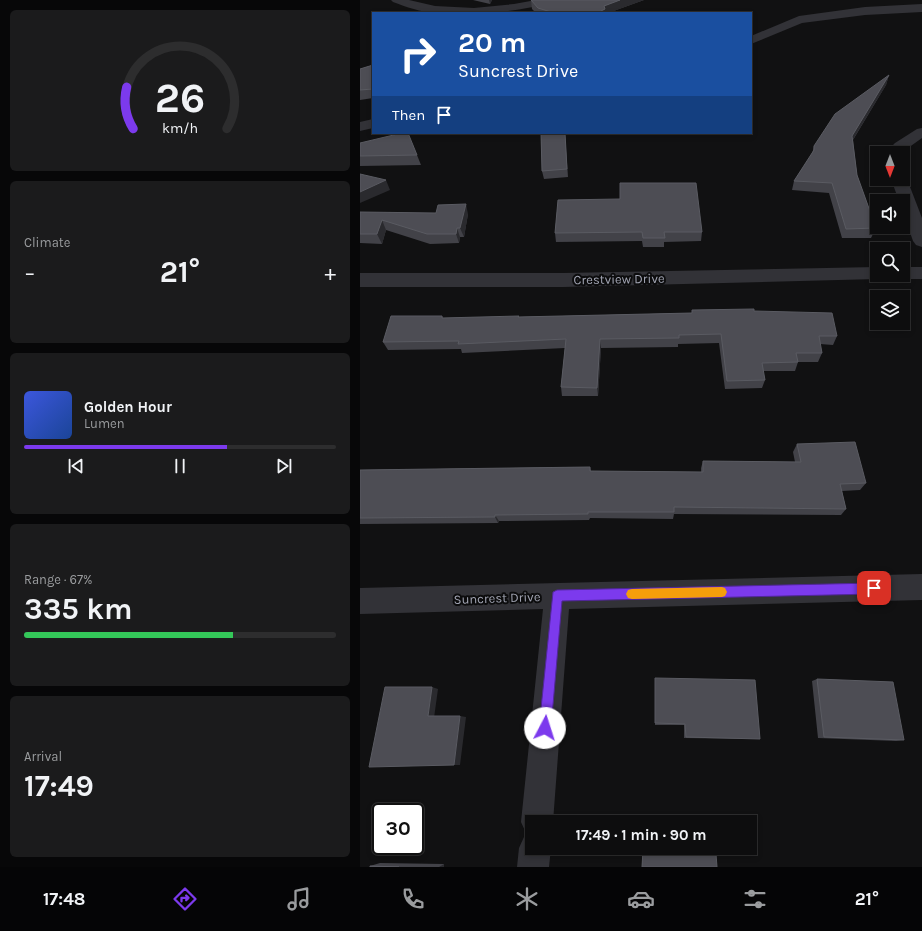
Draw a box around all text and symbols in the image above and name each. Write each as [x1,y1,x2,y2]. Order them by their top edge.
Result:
text: 20 m [458,26,526,59]
icon: right [392,28,444,80]
text: Suncrest Drive [458,60,578,82]
text: 26 [155,74,205,122]
icon: arrive [433,104,455,126]
text: Then [392,106,425,124]
text: km/h [162,119,198,136]
north arrow [870,146,910,186]
map controls [870,146,910,330]
button: sound [870,194,910,234]
text: Climate [24,235,70,250]
button: search [870,242,910,282]
text: 21° [160,254,200,290]
text: − [24,260,36,286]
text: + [324,260,336,286]
street label: Crestview Drive [573,271,665,287]
button: layers [870,290,910,330]
text: Golden Hour [84,398,172,416]
text: Lumen [84,416,125,431]
icon: previous [65,455,87,477]
icon: pause [169,455,191,477]
icon: next [273,455,295,477]
pin [857,571,891,605]
text: Range · 67% [24,572,92,587]
icon: arrive [863,577,885,599]
street label: Suncrest Drive [453,589,541,607]
text: 335 km [24,591,133,627]
position arrow [524,707,566,749]
text: Arrival [24,749,62,764]
text: 17:49 [24,768,94,804]
speed limit sign: 30 [372,803,424,855]
text: 17:49 · 1 min · 90 m [576,826,706,844]
icon: directions [171,885,199,913]
icon: music [285,885,313,913]
icon: phone [399,885,427,913]
icon: climate [513,885,541,913]
icon: car [627,885,655,913]
icon: filters [741,885,769,913]
text: 17:48 [43,888,86,910]
text: 21° [855,888,879,910]

